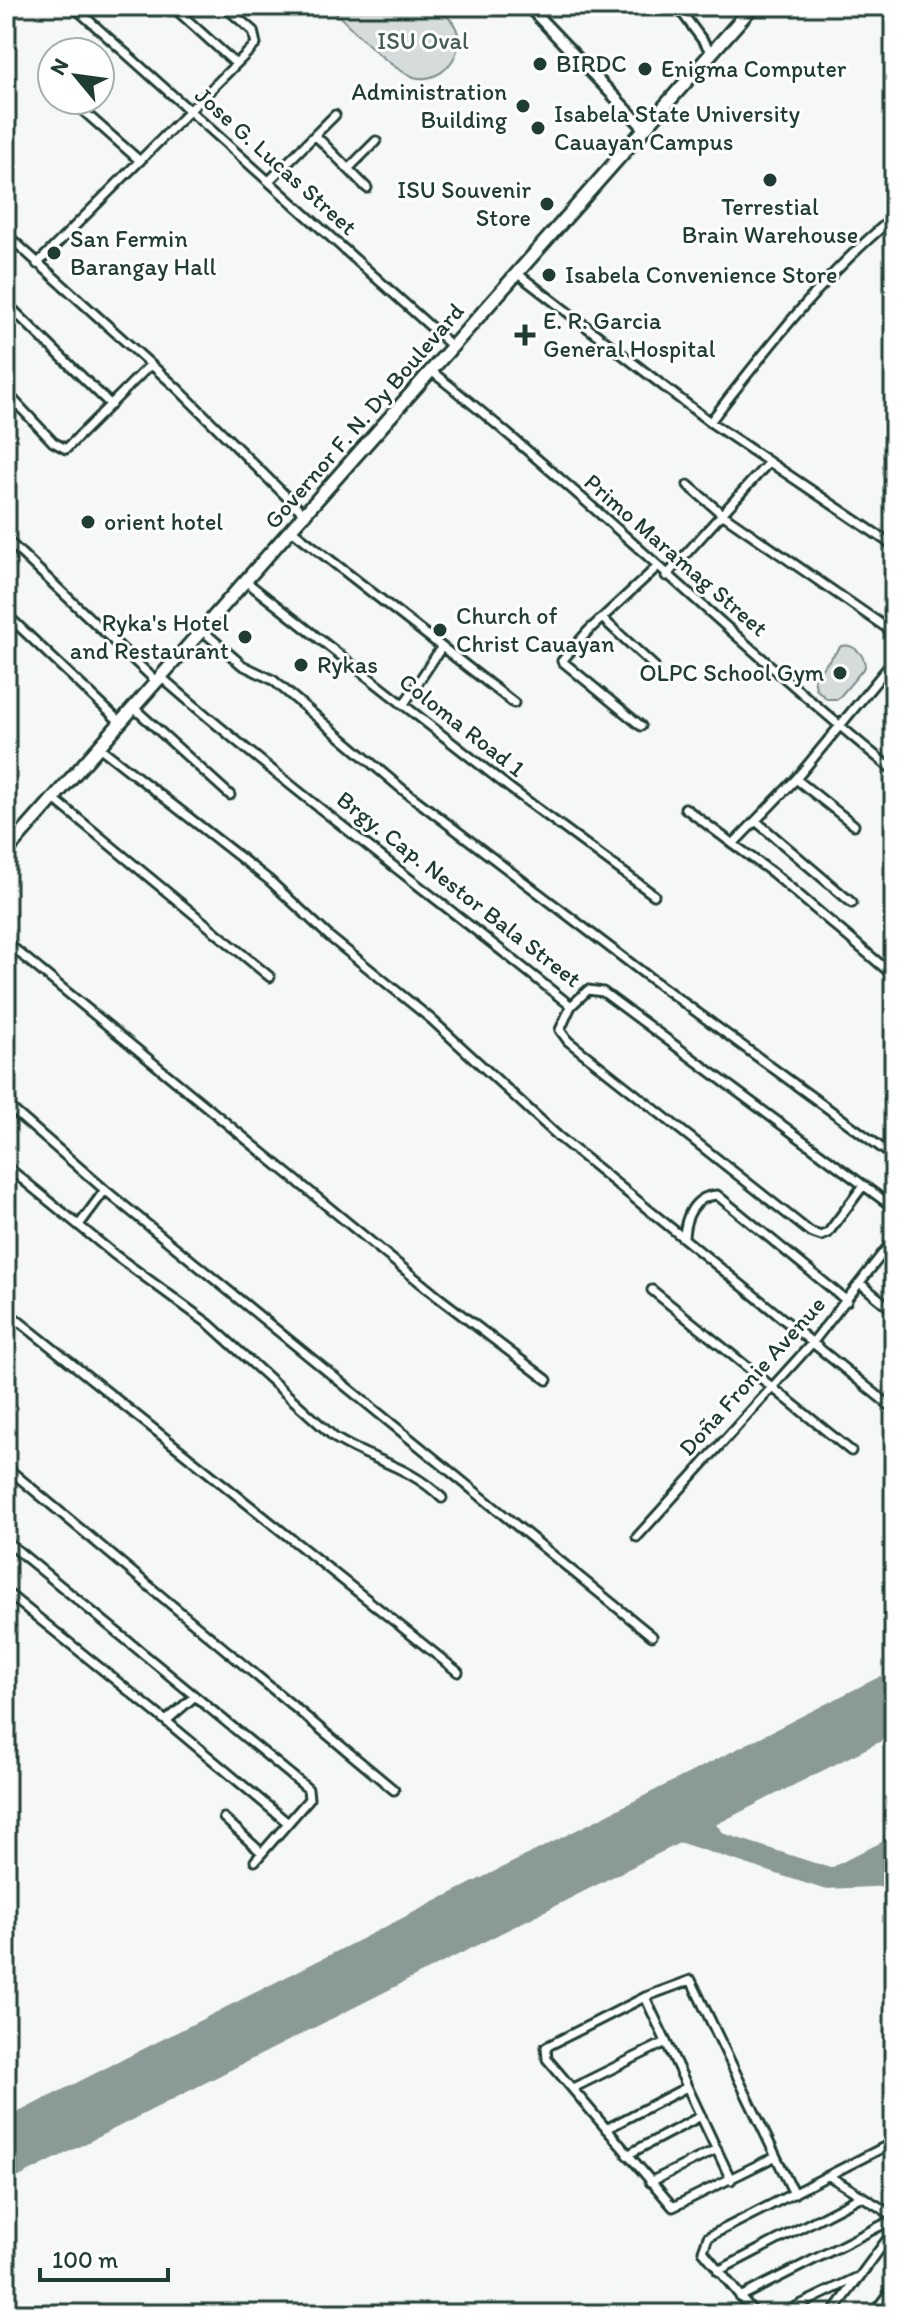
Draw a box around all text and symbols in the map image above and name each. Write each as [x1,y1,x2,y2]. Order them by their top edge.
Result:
park label: ISU Oval [377,26,469,55]
north arrow [36,36,116,116]
place label: BIRDC [556,49,627,78]
text: N [44,54,74,80]
place label: Enigma Computer [661,54,847,83]
marker: BIRDC [531,55,549,73]
marker: Enigma Computer [636,60,654,78]
place label: Administration Building [351,77,508,134]
street label: Jose G. Lucas Street [189,80,363,241]
marker: Administration Building [514,97,532,115]
place label: Isabela State University Cauayan Campus [554,99,800,156]
marker: Isabela State University Cauayan Campus [529,119,547,137]
marker: Terrestial Brain Warehouse [761,171,779,189]
place label: ISU Souvenir Store [397,175,531,232]
place label: Terrestial Brain Warehouse [682,192,858,249]
marker: ISU Souvenir Store [538,195,556,213]
place label: San Fermin Barangay Hall [70,224,216,281]
marker: San Fermin Barangay Hall [45,244,63,262]
place label: Isabela Convenience Store [565,260,838,289]
marker: Isabela Convenience Store [540,266,558,284]
street label: Governor F. N. Dy Boulevard [258,297,470,535]
place label: E. R. Garcia General Hospital [543,306,716,363]
marker: E. R. Garcia General Hospital [514,324,536,346]
street label: Primo Maramag Street [579,467,774,642]
place label: orient hotel [104,507,223,536]
marker: orient hotel [79,513,97,531]
place label: Church of Christ Cauayan [456,601,615,658]
place label: Ryka's Hotel and Restaurant [70,608,229,665]
marker: Church of Christ Cauayan [431,621,449,639]
marker: Ryka's Hotel and Restaurant [236,628,254,646]
place label: Rykas [317,650,378,679]
marker: Rykas [292,656,310,674]
place label: OLPC School Gym [639,658,824,687]
marker: OLPC School Gym [831,664,849,682]
street label: Coloma Road 1 [394,666,531,783]
street label: Brgy. Cap. Nestor Bala Street [331,784,587,993]
street label: Doña Fronie Avenue [672,1290,831,1462]
scale bar [40,2232,168,2282]
text: 100 m [52,2245,118,2274]

